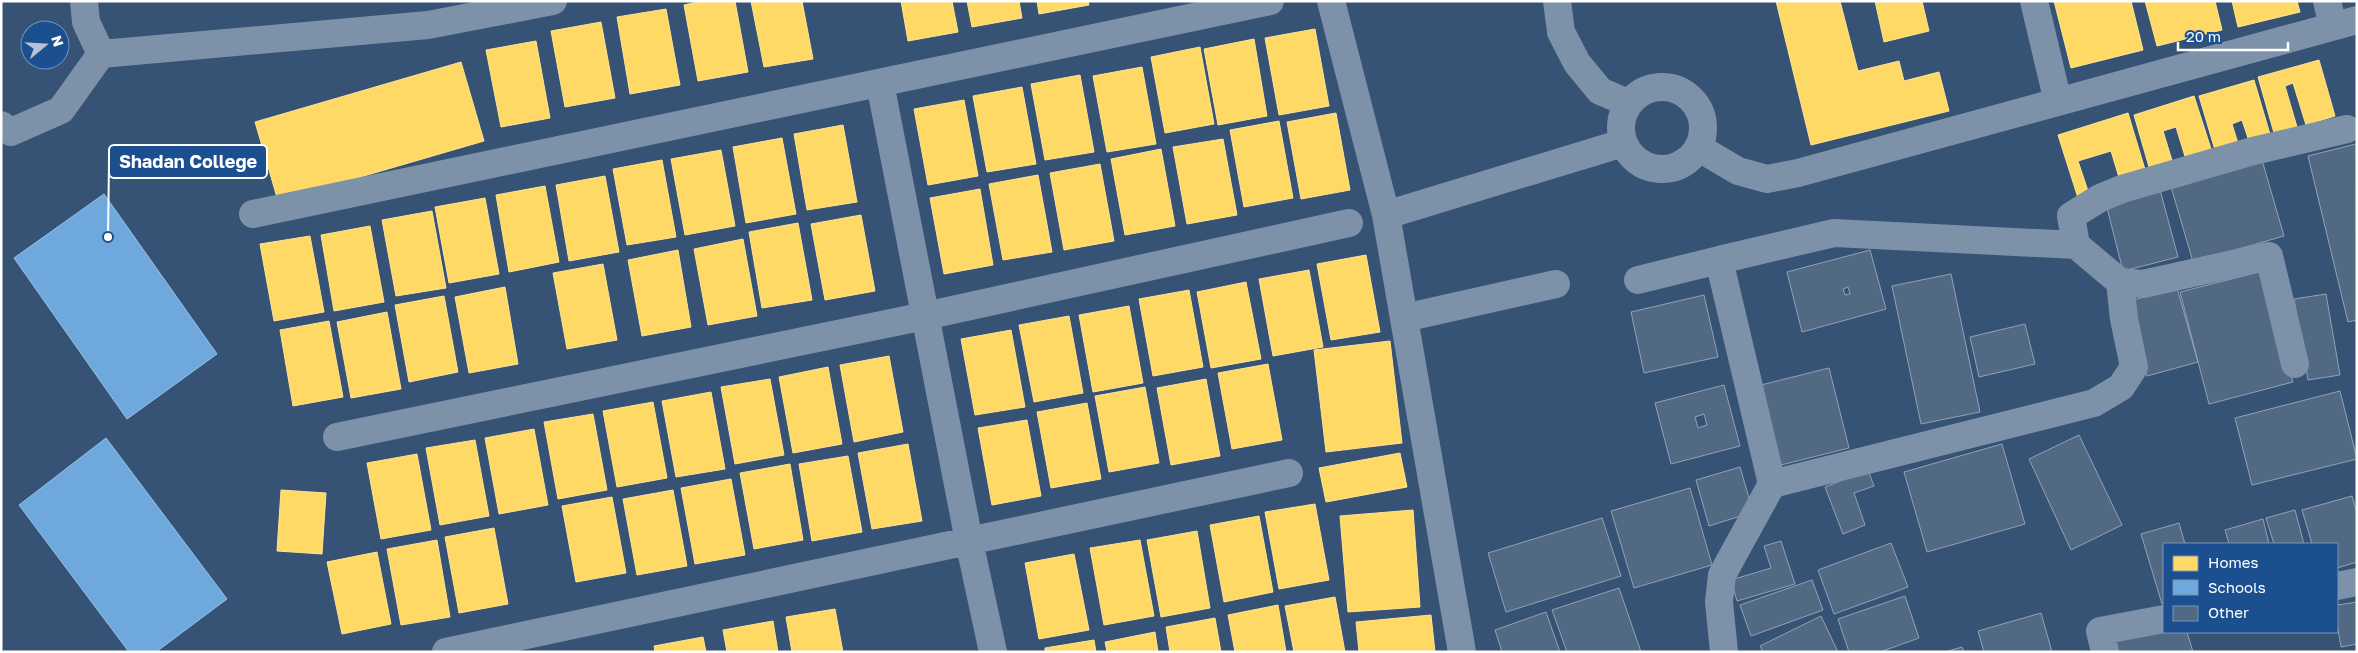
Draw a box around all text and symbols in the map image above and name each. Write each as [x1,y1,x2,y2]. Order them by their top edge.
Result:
north arrow [20,20,70,70]
scale bar [2178,20,2288,52]
text: 20 m [2186,27,2221,45]
text: N [48,33,68,49]
callout: Shadan College [109,145,267,178]
text: Shadan College [119,150,257,172]
legend [2163,543,2338,633]
text: Homes [2208,553,2258,571]
text: Schools [2208,578,2266,596]
text: Other [2208,603,2249,621]

